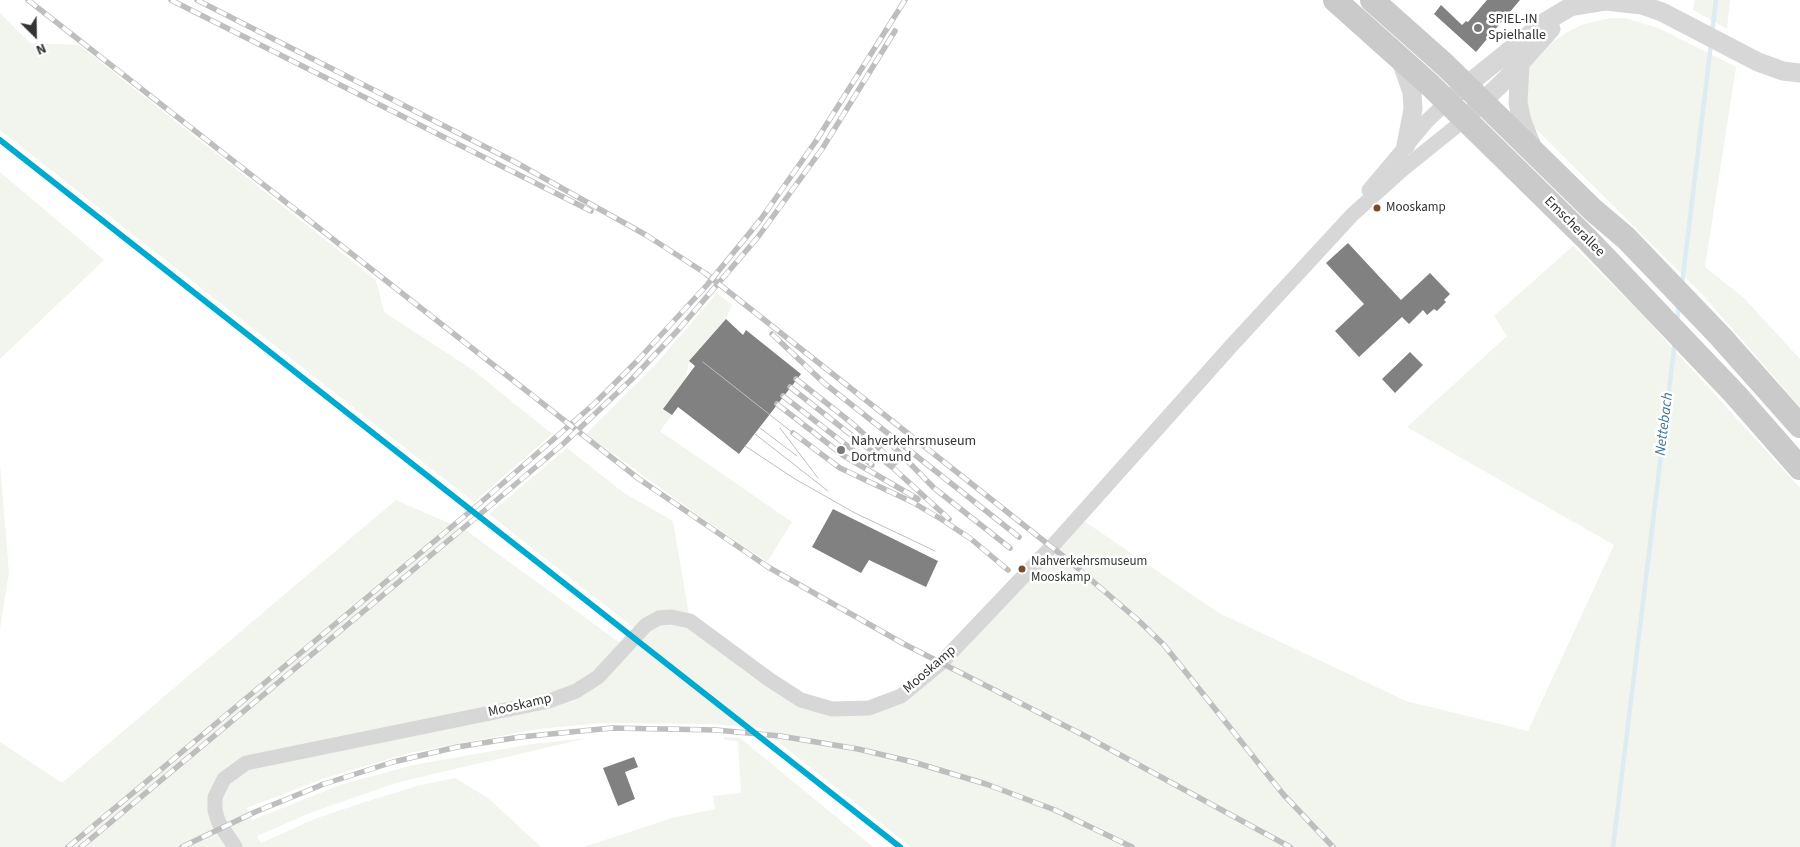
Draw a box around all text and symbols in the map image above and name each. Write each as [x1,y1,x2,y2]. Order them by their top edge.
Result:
north arrow [10,10,60,60]
place label: SPIEL-IN Spielhalle [1488,12,1546,44]
marker: SPIEL-IN Spielhalle [1472,22,1484,34]
text: N [33,38,49,60]
street label: Emscherallee [1540,193,1608,261]
place label: Mooskamp [1386,200,1446,216]
marker: Mooskamp [1372,203,1382,213]
water label: Nettebach [1652,391,1678,457]
place label: Nahverkehrsmuseum Dortmund [851,434,976,467]
marker: Nahverkehrsmuseum Dortmund [835,444,847,456]
place label: Nahverkehrsmuseum Mooskamp [1031,554,1147,585]
marker: Nahverkehrsmuseum Mooskamp [1017,564,1027,574]
street label: Mooskamp [900,643,960,697]
street label: Mooskamp [487,691,553,721]

